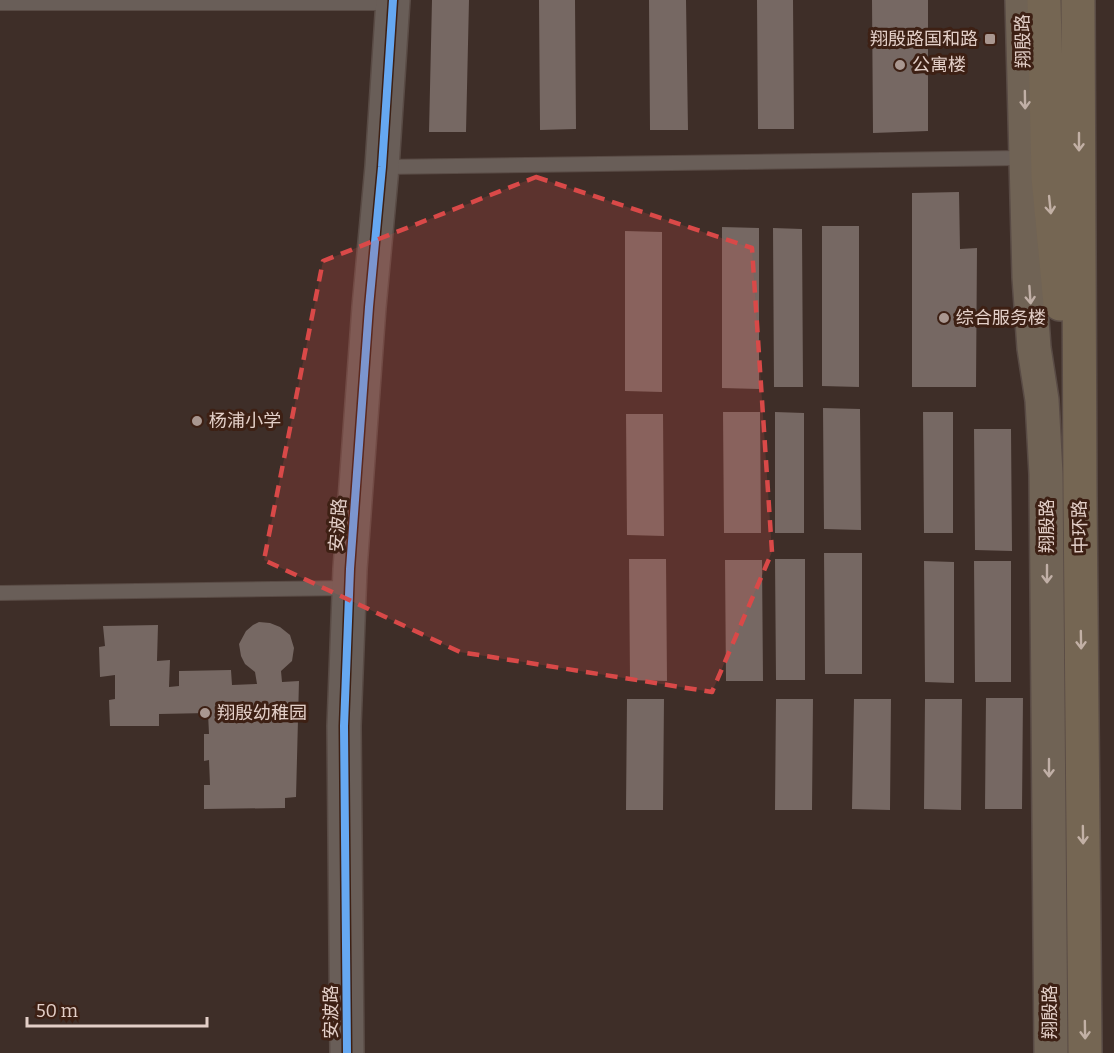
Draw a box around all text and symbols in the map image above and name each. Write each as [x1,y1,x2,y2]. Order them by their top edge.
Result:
street label: 翔殷路 [1012,14,1034,68]
place label: 翔殷路国和路 [870,28,978,50]
marker: 翔殷路国和路 [983,32,997,46]
place label: 公寓楼 [912,54,966,76]
marker: 公寓楼 [893,58,907,72]
one-way arrow [1019,90,1030,110]
one-way arrow [1073,132,1084,152]
one-way arrow [1045,195,1056,215]
one-way arrow [1025,285,1036,305]
place label: 综合服务楼 [956,307,1046,329]
marker: 综合服务楼 [937,311,951,325]
place label: 杨浦小学 [209,410,281,432]
marker: 杨浦小学 [190,414,204,428]
street label: 安波路 [325,497,351,553]
street label: 翔殷路 [1036,499,1058,553]
street label: 中环路 [1069,500,1091,554]
one-way arrow [1041,563,1053,583]
one-way arrow [1075,629,1087,649]
place label: 翔殷幼稚园 [217,702,307,724]
marker: 翔殷幼稚园 [198,706,212,720]
one-way arrow [1043,758,1055,778]
one-way arrow [1077,824,1089,844]
street label: 安波路 [320,985,342,1039]
street label: 翔殷路 [1039,985,1061,1039]
scale bar [27,990,207,1028]
text: 50 m [36,1000,78,1022]
one-way arrow [1079,1019,1091,1039]

